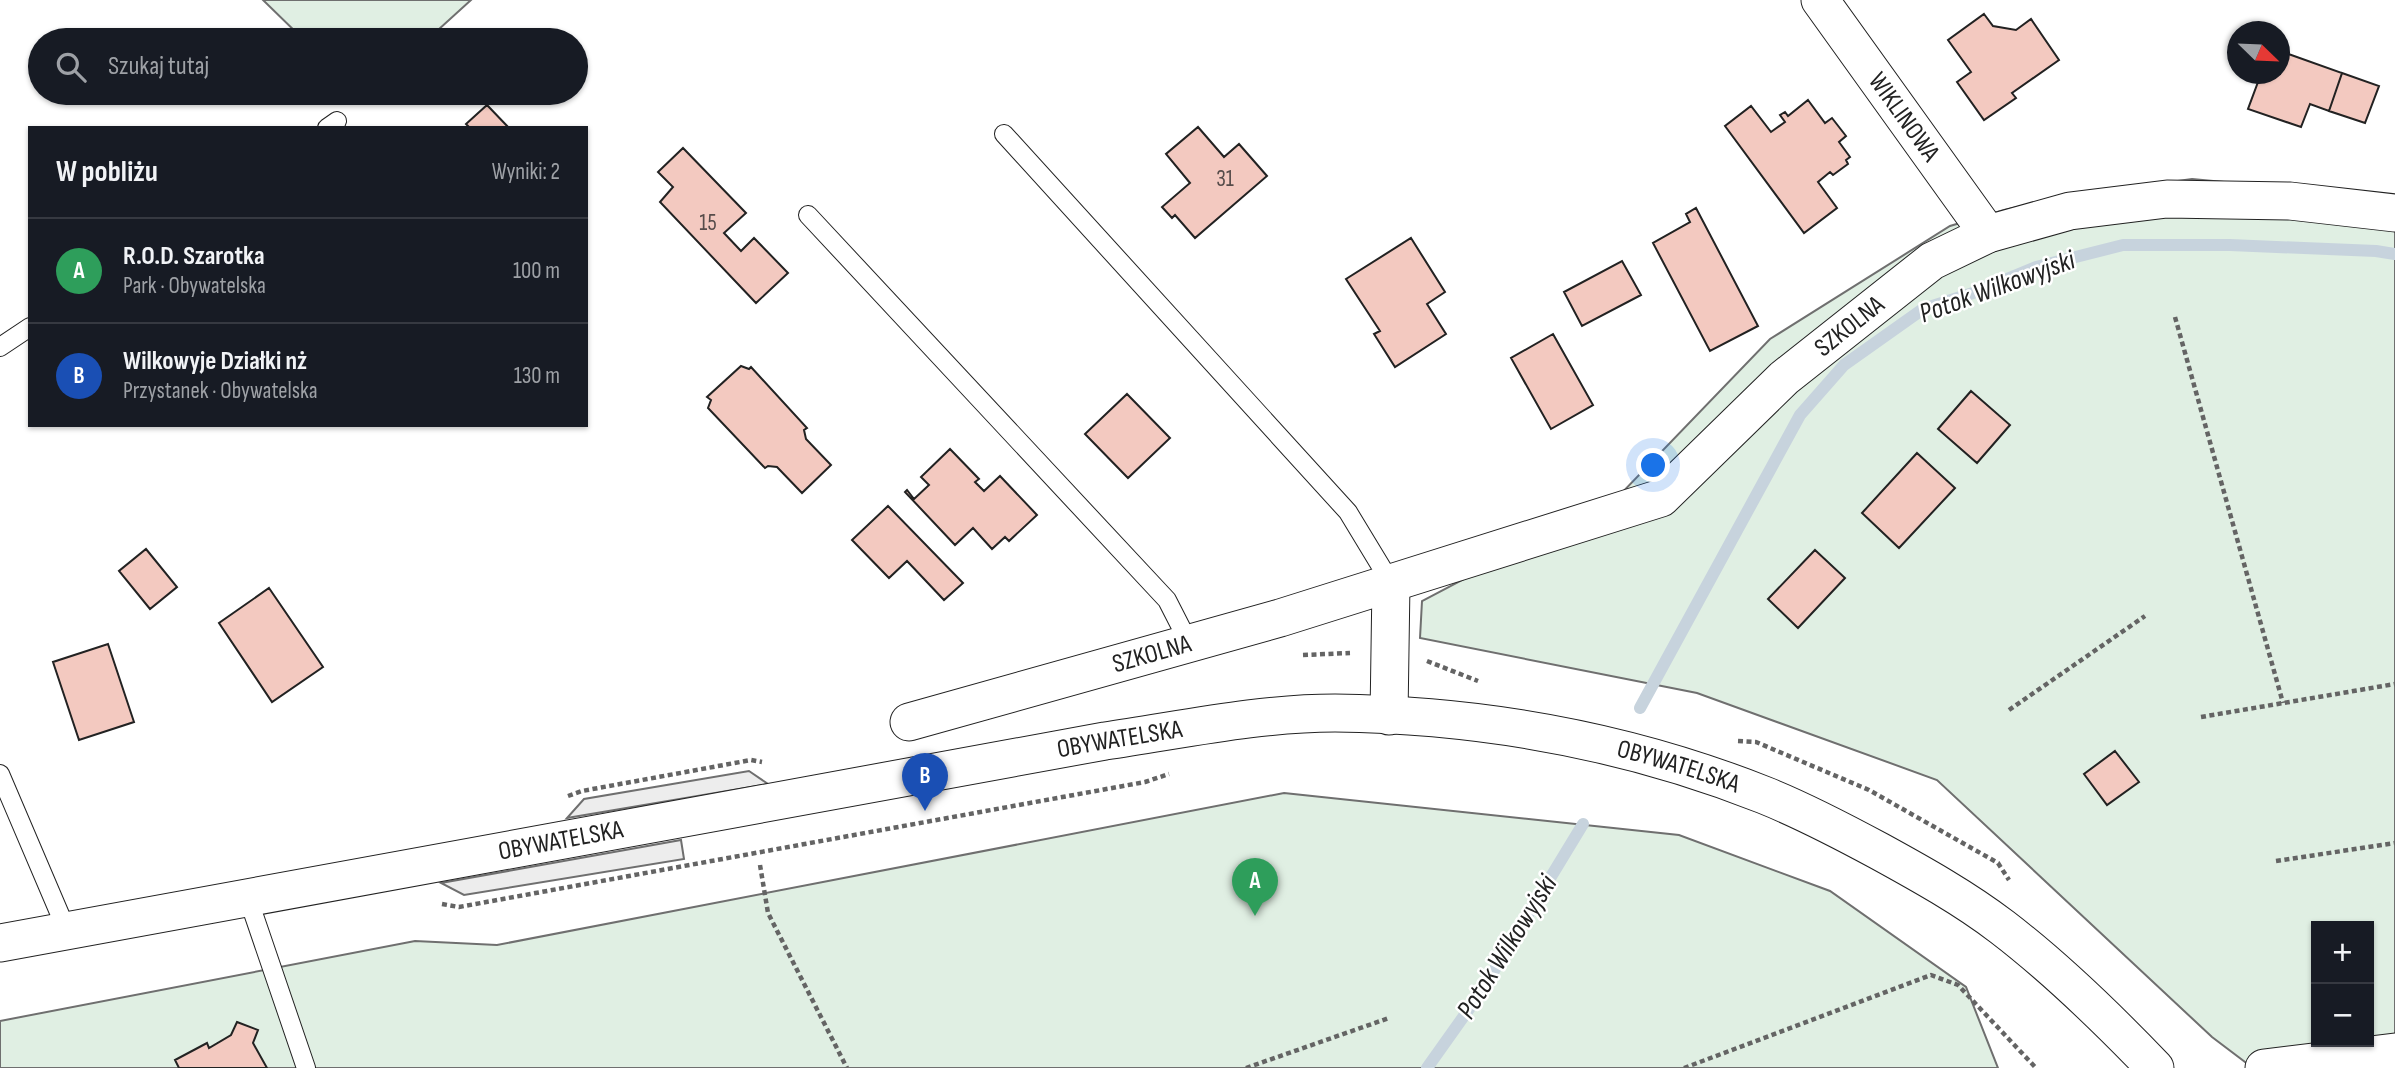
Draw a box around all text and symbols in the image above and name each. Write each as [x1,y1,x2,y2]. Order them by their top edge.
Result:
north arrow [2227,21,2290,84]
search box [28,28,588,105]
icon: search [52,48,90,86]
text: Szukaj tutaj [108,51,209,82]
street label: WIKLINOWA [1862,66,1947,168]
text: W pobliżu [56,154,158,190]
text: Wyniki: 2 [492,158,560,186]
house number: 31 [1216,165,1234,193]
house number: 15 [699,209,717,237]
text: R.O.D. Szarotka [123,241,265,272]
water label: Potok Wilkowyjski [1915,243,2080,330]
text: A [74,257,84,285]
text: 100 m [513,257,560,285]
text: Park · Obywatelska [123,272,266,300]
street label: SZKOLNA [1808,289,1891,363]
text: Wilkowyje Działki nż [123,346,307,377]
text: B [74,362,84,390]
text: 130 m [514,362,560,390]
text: Przystanek · Obywatelska [123,377,318,405]
your location [1636,448,1670,482]
street label: SZKOLNA [1109,628,1195,680]
street label: OBYWATELSKA [1054,713,1185,765]
street label: OBYWATELSKA [1614,733,1745,800]
pin: B [902,753,948,811]
street label: OBYWATELSKA [496,814,627,867]
pin: A [1232,858,1278,916]
water label: Potok Wilkowyjski [1450,868,1565,1025]
map controls [2311,921,2374,1047]
button: + [2311,921,2374,984]
button: − [2311,984,2374,1047]

